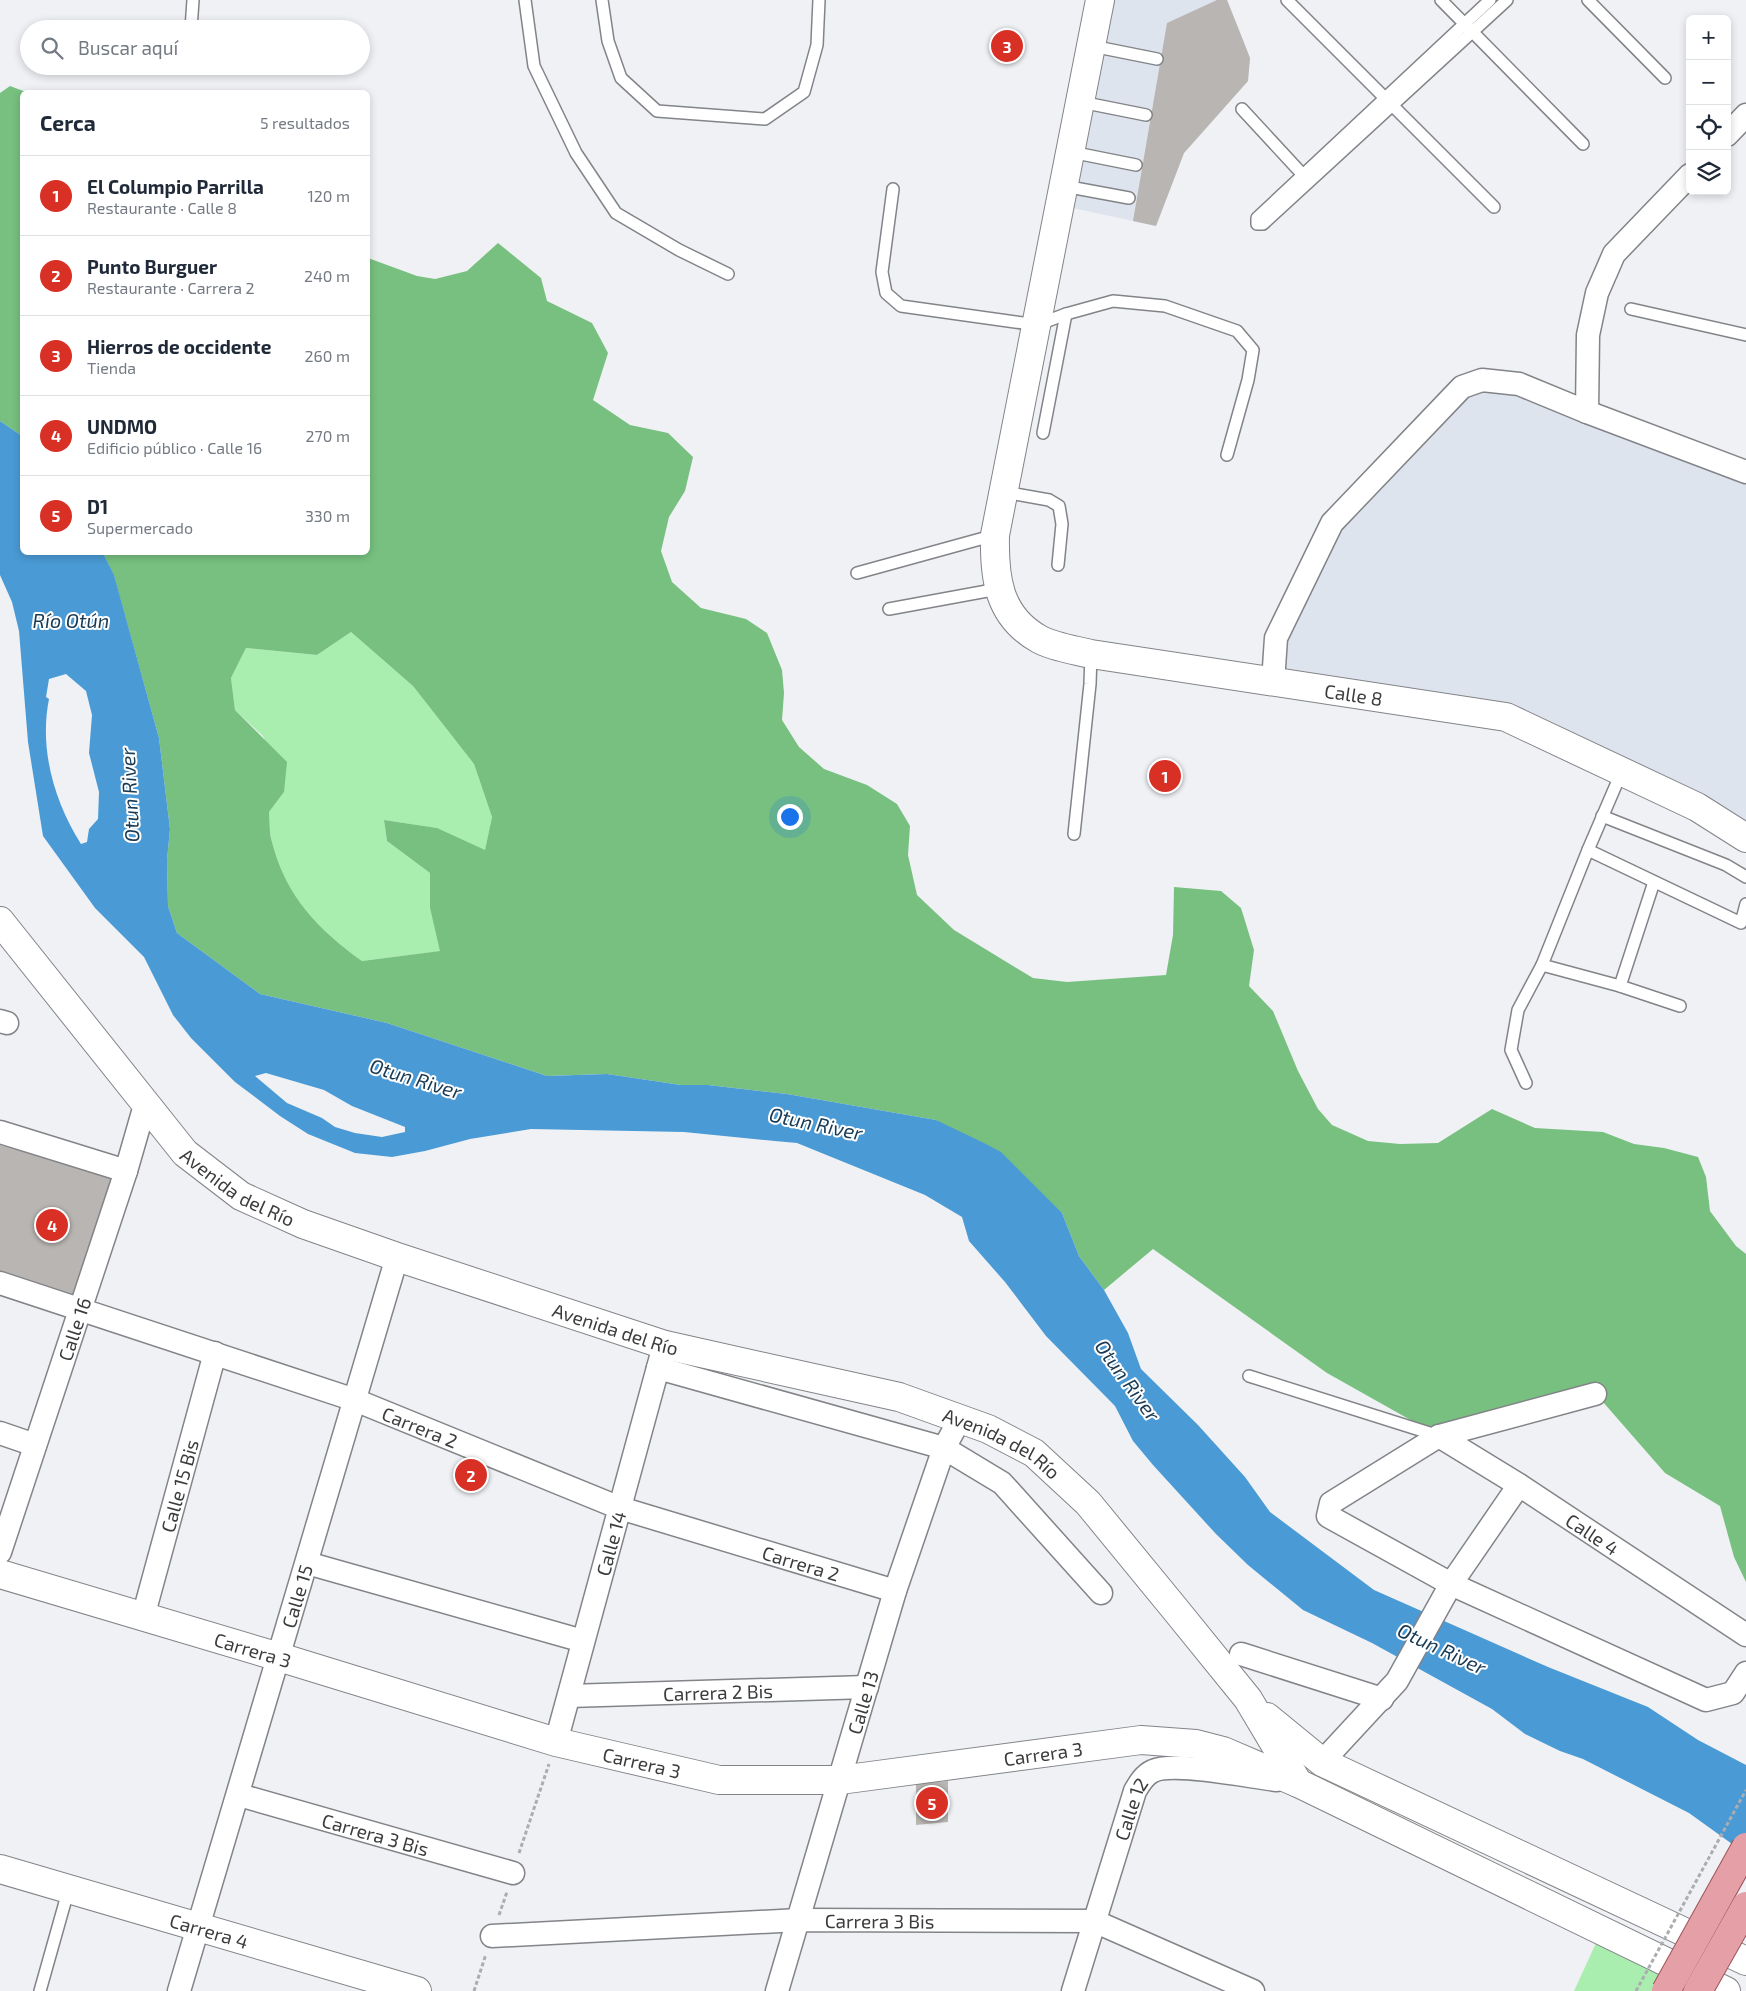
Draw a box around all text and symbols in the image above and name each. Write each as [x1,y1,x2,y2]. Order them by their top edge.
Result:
map controls [1686,15,1731,195]
button: + [1686,15,1731,60]
search box [20,20,370,75]
pin: 3 [991,27,1023,65]
icon: search [38,34,66,62]
text: Buscar aquí [78,36,178,59]
button: − [1686,60,1731,105]
button: locate [1686,105,1731,150]
text: Cerca [40,110,96,135]
text: 5 resultados [260,113,350,132]
button: layers [1686,150,1731,195]
text: El Columpio Parrilla [87,175,264,198]
text: 1 [53,186,59,205]
text: 120 m [307,186,350,205]
text: Restaurante · Calle 8 [87,198,237,217]
text: Punto Burguer [87,255,217,278]
text: 2 [51,266,61,285]
text: 240 m [304,266,350,285]
text: Restaurante · Carrera 2 [87,278,255,297]
text: Hierros de occidente [87,335,271,358]
text: 3 [51,346,61,365]
text: 260 m [305,346,350,365]
text: Tienda [87,358,136,377]
text: UNDMO [87,415,157,438]
text: 4 [51,426,61,445]
text: 270 m [306,426,350,445]
text: Edificio público · Calle 16 [87,438,262,457]
text: D1 [87,495,108,518]
text: 5 [52,506,60,525]
text: 330 m [305,506,350,525]
text: Supermercado [87,518,193,537]
water label: Río Otún [33,608,109,632]
street label: Calle 8 [1323,678,1384,710]
water label: Otun River [114,746,143,843]
pin: 1 [1149,757,1181,795]
your location [777,804,803,830]
water label: Otun River [367,1053,466,1104]
water label: Otun River [767,1101,866,1145]
street label: Avenida del Río [176,1143,299,1230]
pin: 4 [36,1206,68,1244]
street label: Calle 16 [53,1294,95,1364]
street label: Avenida del Río [550,1297,680,1359]
water label: Otun River [1090,1335,1166,1426]
street label: Carrera 2 [379,1401,461,1452]
street label: Avenida del Río [940,1402,1065,1483]
street label: Calle 15 Bis [155,1437,202,1535]
pin: 2 [455,1456,487,1494]
street label: Calle 14 [590,1508,630,1578]
street label: Calle 4 [1562,1508,1623,1559]
street label: Carrera 2 [760,1540,842,1585]
street label: Calle 15 [276,1562,317,1630]
water label: Otun River [1394,1617,1491,1679]
street label: Carrera 3 [212,1627,294,1672]
street label: Calle 13 [842,1668,882,1737]
street label: Carrera 2 Bis [663,1678,773,1705]
street label: Carrera 3 [1002,1736,1084,1770]
street label: Carrera 3 [601,1742,683,1782]
street label: Calle 12 [1109,1773,1152,1843]
pin: 5 [916,1784,948,1822]
street label: Carrera 3 Bis [320,1808,432,1860]
street label: Carrera 4 [167,1908,251,1953]
street label: Carrera 3 Bis [825,1909,935,1932]

